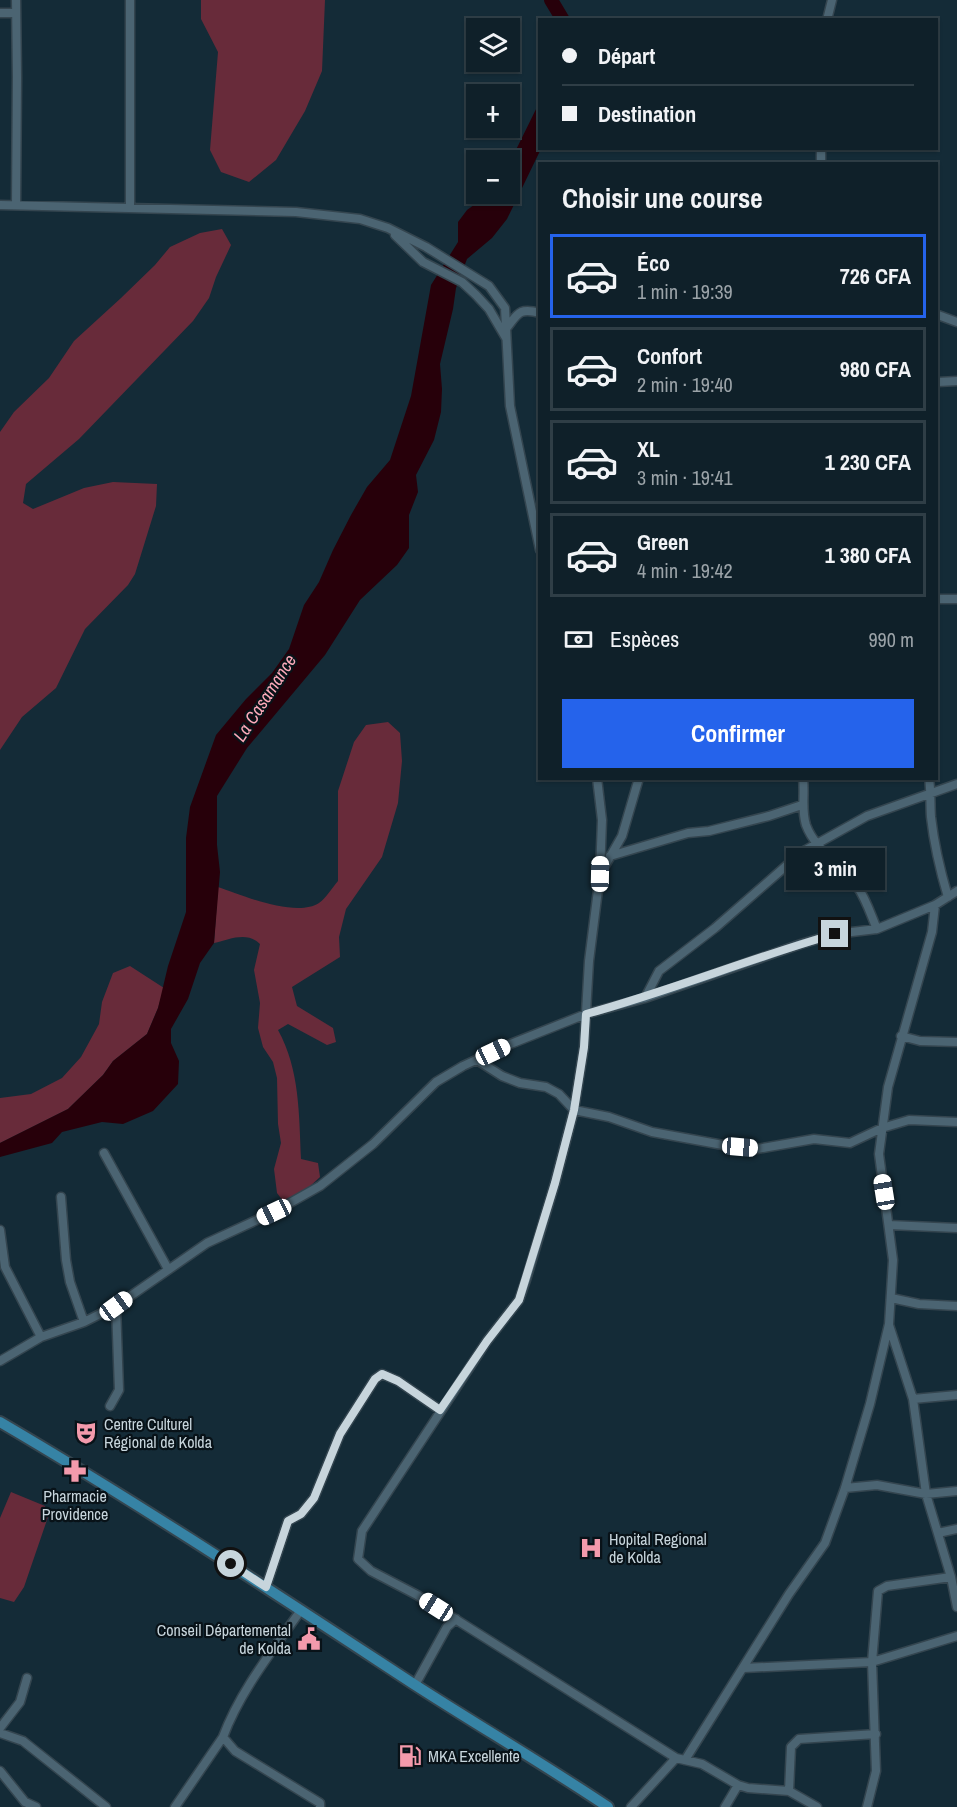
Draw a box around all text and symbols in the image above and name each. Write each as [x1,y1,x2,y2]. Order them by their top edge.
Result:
map controls [466,18,520,204]
button: layers [466,18,520,72]
text: Départ [598,41,655,71]
button: + [466,84,520,138]
text: Destination [598,99,696,129]
button: − [466,150,520,204]
text: Choisir une course [562,180,763,216]
text: Éco [637,248,670,278]
icon: car [565,249,619,303]
text: 726 CFA [840,261,911,291]
text: 1 min · 19:39 [637,278,733,305]
text: Confort [637,341,702,371]
icon: car [565,342,619,396]
text: 980 CFA [840,354,911,384]
text: 2 min · 19:40 [637,371,733,398]
text: XL [637,434,660,464]
icon: car [565,435,619,489]
text: 1 230 CFA [825,447,911,477]
text: 3 min · 19:41 [637,464,733,491]
text: Green [637,527,689,557]
icon: car [565,528,619,582]
text: 1 380 CFA [825,540,911,570]
text: 4 min · 19:42 [637,557,733,584]
icon: cash [562,623,595,656]
text: Espèces [610,624,679,654]
text: 990 m [868,626,914,653]
water label: La Casamance [227,649,302,746]
button: Confirmer [562,699,914,768]
callout: 3 min [786,847,884,889]
text: 3 min [814,855,857,882]
car [591,856,609,892]
route end [821,920,848,947]
car [473,1036,513,1068]
car [721,1136,759,1158]
car [872,1173,896,1211]
car [254,1196,294,1228]
car [96,1288,136,1324]
place label: Centre Culturel Régional de Kolda [104,1413,213,1453]
theatre icon: Centre Culturel Régional de Kolda [73,1420,99,1446]
pharmacy icon: Pharmacie Providence [62,1458,88,1484]
place label: Pharmacie Providence [42,1485,108,1525]
place label: Hopital Regional de Kolda [609,1528,707,1568]
hospital icon: Hopital Regional de Kolda [578,1535,604,1561]
route start [217,1550,244,1577]
car [416,1590,456,1624]
place label: Conseil Départemental de Kolda [157,1619,292,1659]
public building icon: Conseil Départemental de Kolda [296,1626,322,1652]
fuel station icon: MKA Excellente [397,1743,423,1769]
place label: MKA Excellente [428,1745,520,1767]

